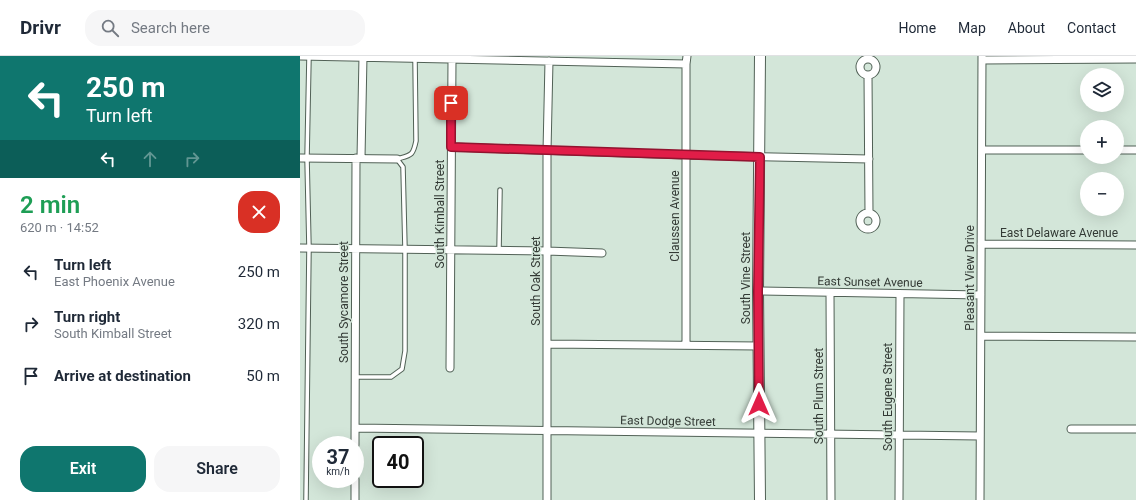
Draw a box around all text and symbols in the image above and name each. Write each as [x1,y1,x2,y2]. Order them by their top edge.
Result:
search box [85,10,365,46]
text: Drivr [20,16,61,39]
icon: search [99,17,121,39]
text: Search here [131,19,210,37]
text: Home [898,20,936,36]
text: Map [958,20,986,36]
text: About [1008,20,1045,36]
text: Contact [1067,20,1116,36]
map controls [1080,68,1124,216]
button: layers [1080,68,1124,112]
text: 250 m [86,71,165,104]
icon: left [20,72,72,124]
pin [434,86,468,120]
icon: arrive [440,92,462,114]
text: Turn left [86,105,152,126]
button: + [1080,120,1124,164]
icon: left [97,148,119,170]
icon: ahead [139,148,161,170]
icon: right [181,148,203,170]
street label: South Kimball Street [433,160,447,268]
street label: Claussen Avenue [668,170,682,262]
button: − [1080,172,1124,216]
text: 2 min [20,191,80,219]
button: close [238,191,280,233]
text: 620 m · 14:52 [20,220,99,235]
street label: Pleasant View Drive [963,225,977,331]
street label: East Delaware Avenue [1000,226,1118,240]
street label: South Vine Street [739,232,753,324]
street label: South Oak Street [529,236,543,326]
street label: South Sycamore Street [337,241,351,363]
text: Turn left [54,256,111,274]
icon: left [20,261,42,283]
text: 250 m [238,263,280,281]
text: East Phoenix Avenue [54,274,175,289]
street label: East Sunset Avenue [817,274,923,290]
text: Turn right [54,308,120,326]
icon: right [20,313,42,335]
text: 320 m [238,315,280,333]
text: South Kimball Street [54,326,172,341]
street label: South Eugene Street [881,343,895,451]
street label: South Plum Street [812,348,826,444]
icon: arrive [20,365,42,387]
text: Arrive at destination [54,367,191,385]
text: 50 m [246,367,280,385]
position arrow [738,383,780,425]
street label: East Dodge Street [620,413,716,429]
speed limit sign: 40 [372,436,424,488]
text: 37 [327,445,349,469]
button: Exit [20,446,146,492]
button: Share [154,446,280,492]
text: km/h [326,466,350,477]

